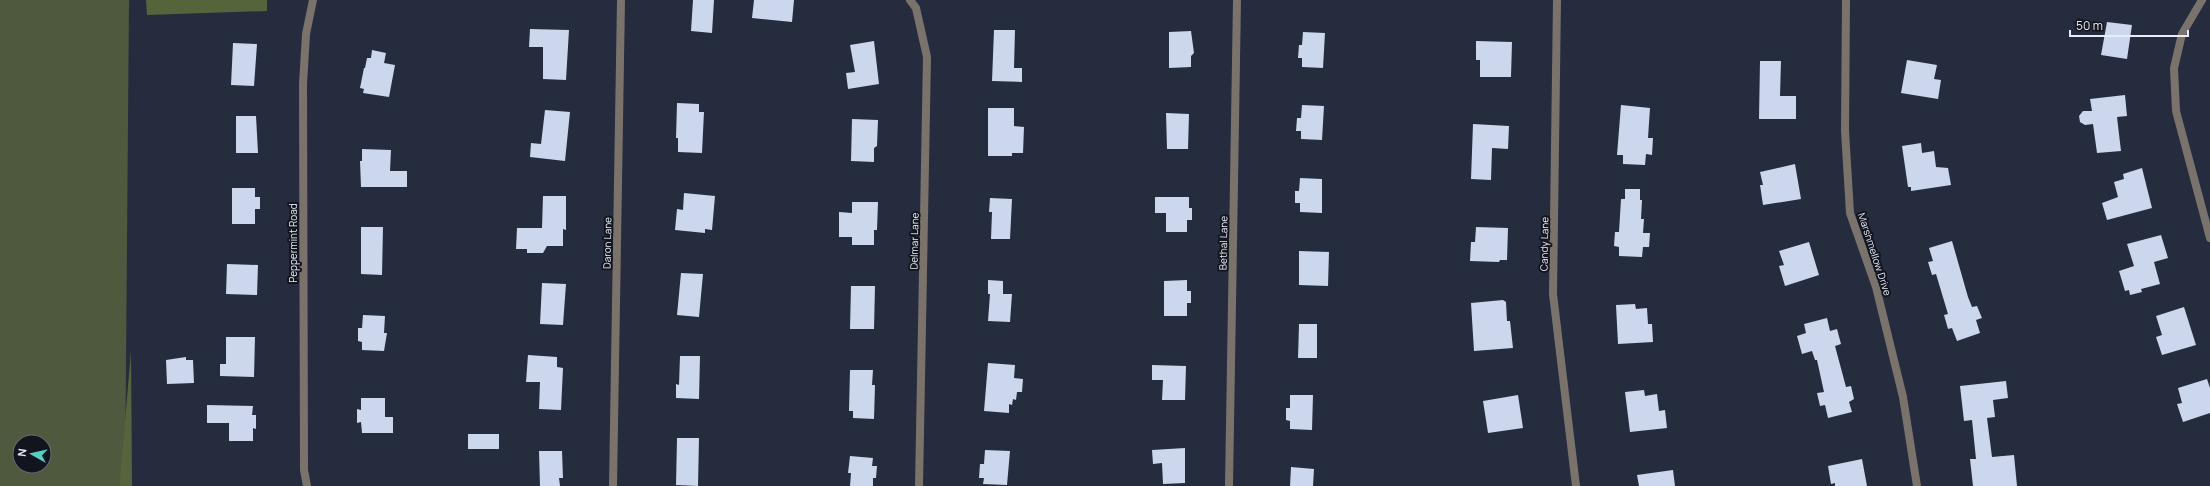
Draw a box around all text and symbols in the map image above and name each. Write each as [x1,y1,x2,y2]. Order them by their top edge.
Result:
scale bar [2070,12,2188,38]
text: 50 m [2076,17,2103,34]
street label: Peppermint Road [286,203,300,283]
street label: Marshmellow Drive [1855,211,1895,297]
street label: Delmar Lane [907,212,921,270]
street label: Bethal Lane [1216,216,1230,270]
street label: Daron Lane [600,217,614,269]
street label: Candy Lane [1537,217,1551,271]
north arrow [12,434,52,474]
text: N [14,447,30,457]

